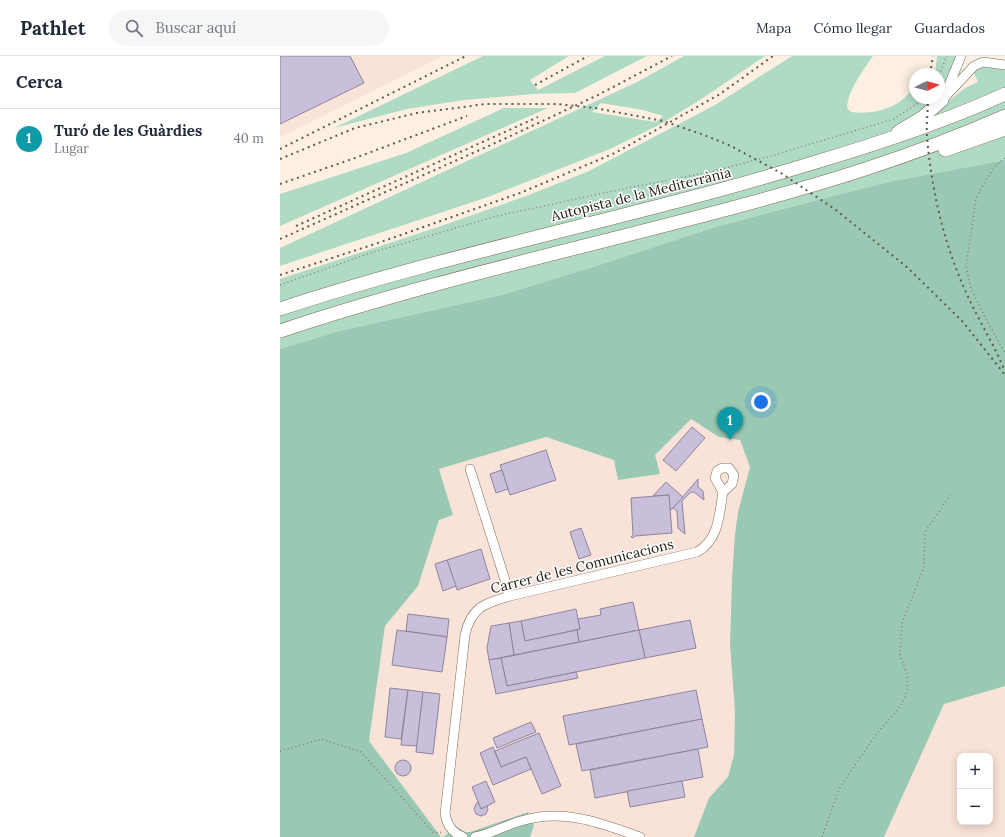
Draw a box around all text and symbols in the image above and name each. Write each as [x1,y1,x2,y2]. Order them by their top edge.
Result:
search box [109,10,389,46]
text: Pathlet [20,16,85,40]
icon: search [123,17,145,39]
text: Buscar aquí [155,18,236,37]
text: Mapa [756,19,792,37]
text: Cómo llegar [814,19,892,37]
text: Guardados [914,19,985,37]
north arrow [909,68,945,104]
text: Cerca [16,71,63,93]
text: Turó de les Guàrdies [54,121,202,140]
text: 1 [26,130,32,147]
text: 40 m [234,130,264,147]
text: Lugar [54,140,89,157]
street label: Autopista de la Mediterrània [548,163,733,225]
your location [751,392,771,412]
pin: 1 [717,407,743,440]
street label: Carrer de les Comunicacions [489,535,675,597]
map controls [957,753,993,825]
button: + [957,753,993,789]
button: − [957,789,993,825]

